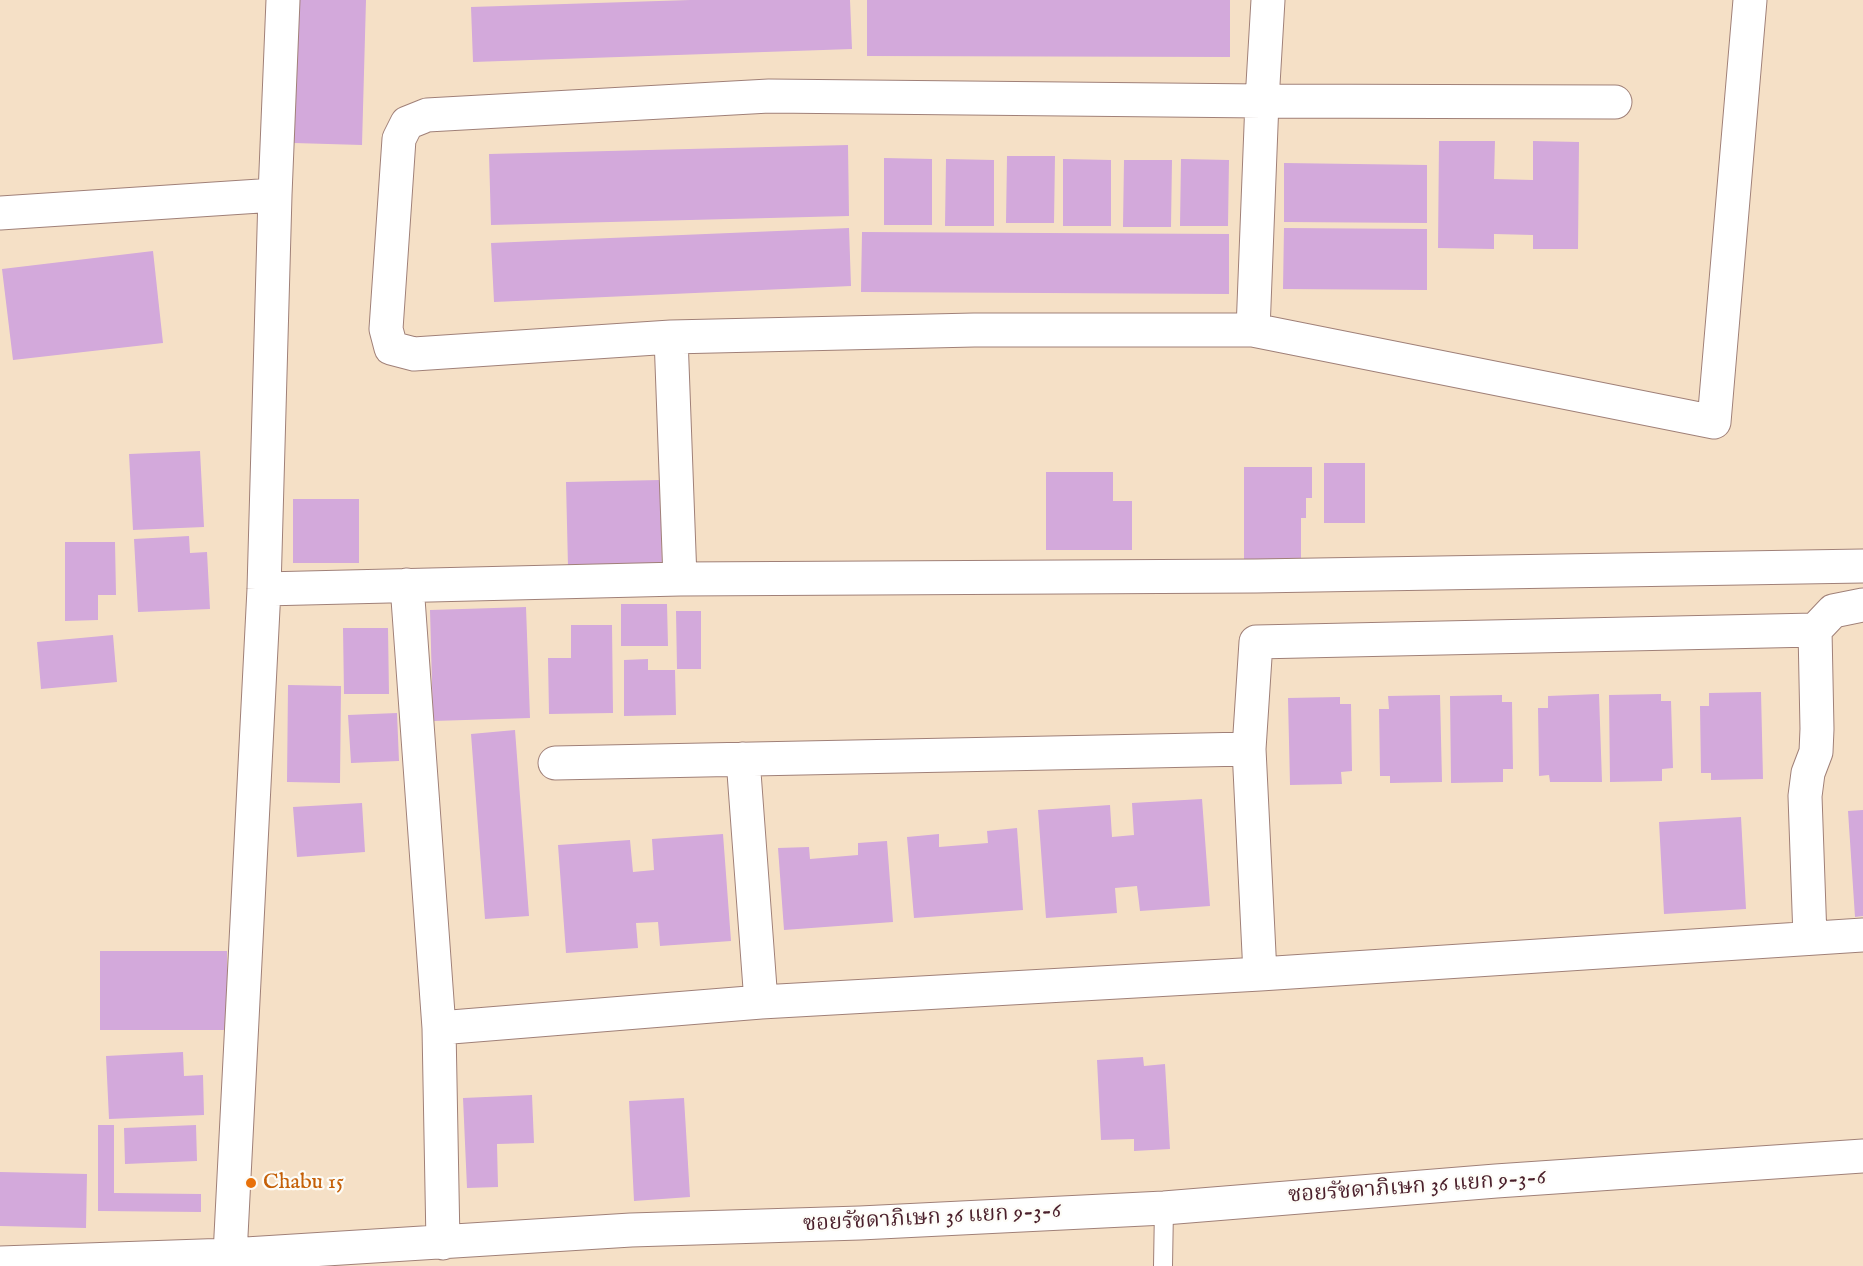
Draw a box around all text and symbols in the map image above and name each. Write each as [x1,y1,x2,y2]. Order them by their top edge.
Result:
street label: ซอยรัชดาภิเษก 36 แยก 9-3-6 [1287,1166,1547,1210]
place label: Chabu 15 [263,1170,344,1196]
marker: Chabu 15 [244,1176,258,1190]
street label: ซอยรัชดาภิเษก 36 แยก 9-3-6 [802,1199,1062,1239]

